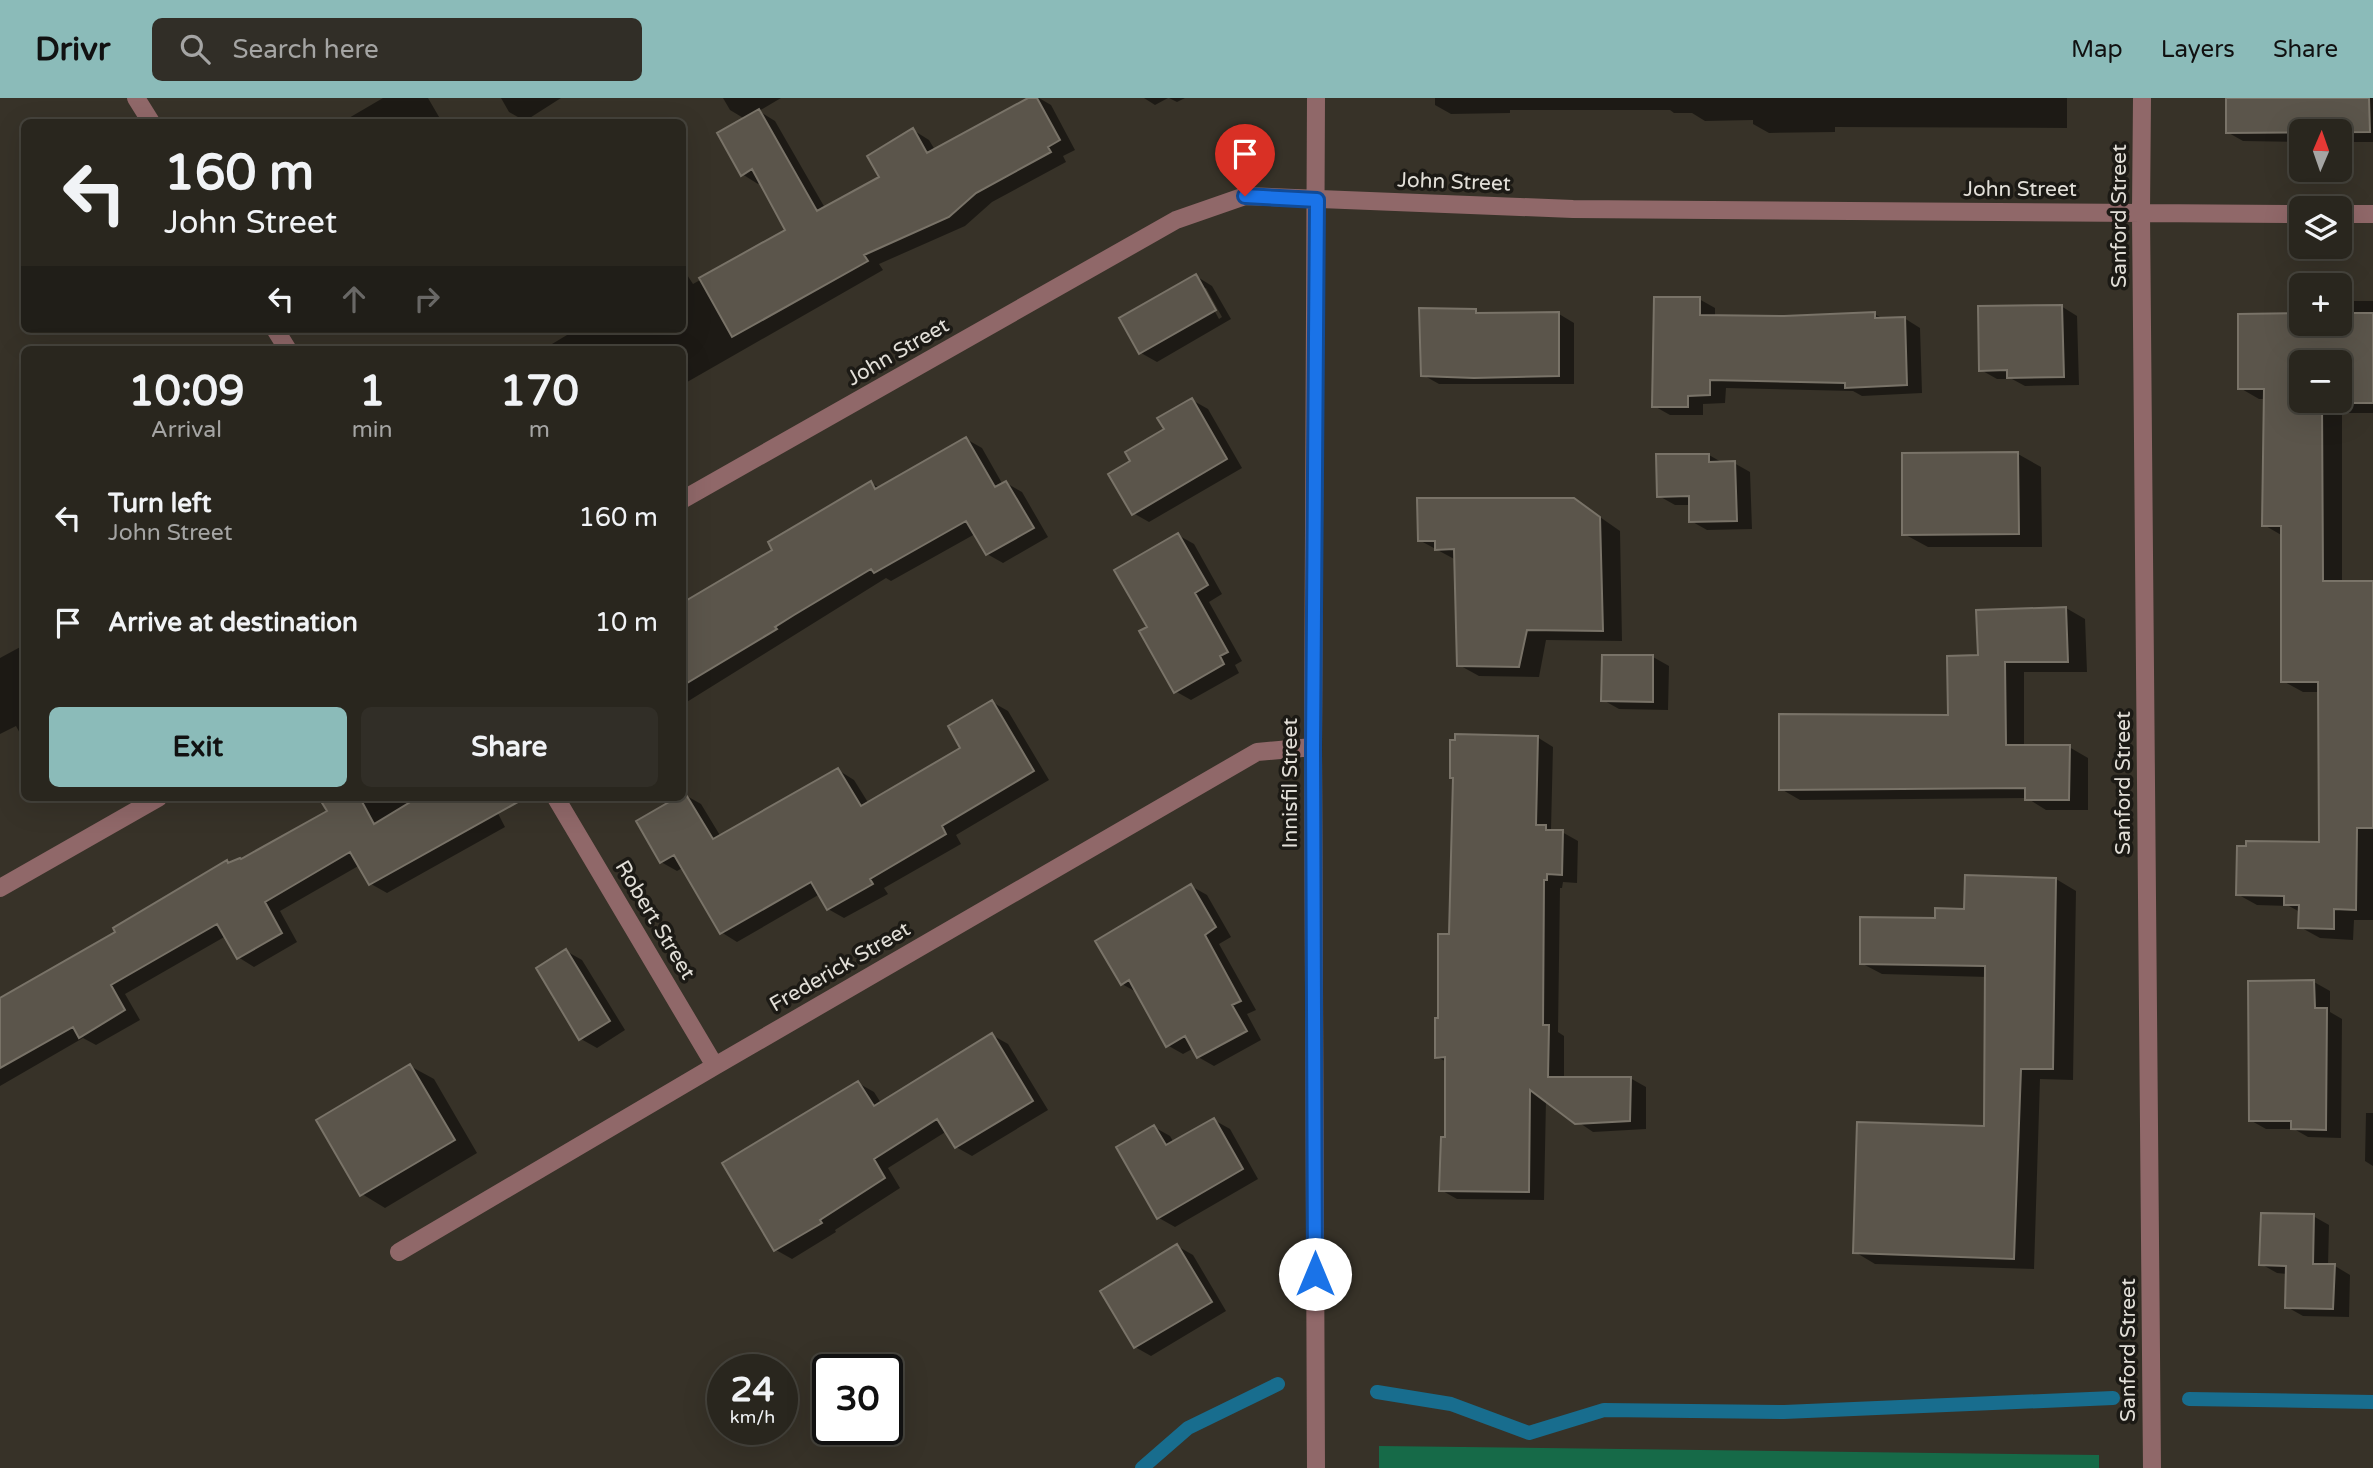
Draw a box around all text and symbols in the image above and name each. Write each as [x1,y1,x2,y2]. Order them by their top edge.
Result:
search box [152,18,642,81]
text: Drivr [35,30,110,69]
icon: search [176,30,214,68]
text: Search here [232,34,379,65]
text: Map [2071,35,2123,64]
text: Layers [2161,35,2235,64]
text: Share [2273,35,2338,64]
north arrow [2289,119,2352,182]
map controls [2289,119,2352,413]
pin [1215,124,1275,196]
icon: arrive [1226,135,1264,173]
text: 160 m [164,144,314,203]
street label: Sanford Street [2107,144,2132,288]
icon: left [49,147,140,238]
street label: John Street [1397,168,1511,196]
street label: John Street [1963,177,2077,202]
button: layers [2289,196,2352,259]
text: John Street [164,204,337,242]
button: + [2289,273,2352,336]
icon: left [262,280,300,318]
icon: ahead [335,280,373,318]
icon: right [408,280,446,318]
street label: John Street [843,313,953,391]
button: − [2289,350,2352,413]
text: 10:09 [128,366,245,417]
text: 1 [359,366,385,417]
text: 170 [500,366,579,417]
text: Arrival [151,416,222,444]
text: min [352,416,393,444]
text: m [529,416,550,444]
text: Turn left [108,488,211,519]
icon: left [49,499,87,537]
text: 160 m [578,502,658,533]
text: John Street [108,519,232,547]
icon: arrive [49,604,87,642]
text: Arrive at destination [108,607,358,638]
text: 10 m [595,607,658,638]
button: Exit [49,707,347,787]
button: Share [361,707,658,787]
street label: Sanford Street [2111,711,2136,855]
street label: Innisfil Street [1278,718,1303,848]
street label: Robert Street [610,856,700,984]
street label: Frederick Street [765,917,915,1017]
position arrow [1278,1237,1352,1311]
street label: Sanford Street [2116,1278,2141,1422]
speed limit sign: 30 [812,1354,903,1445]
text: 24 [731,1369,774,1411]
text: km/h [730,1406,775,1428]

